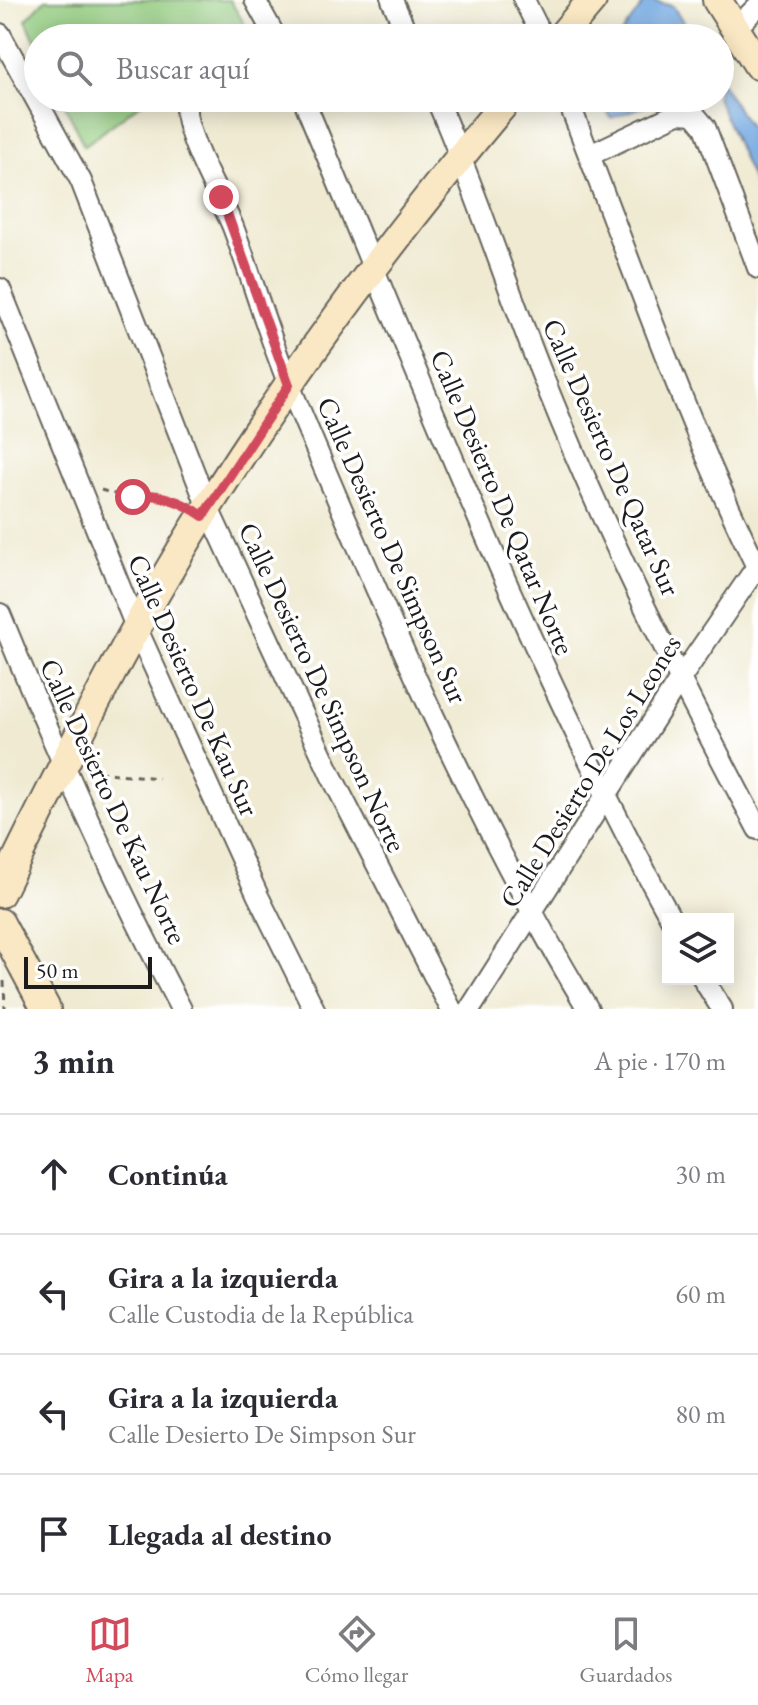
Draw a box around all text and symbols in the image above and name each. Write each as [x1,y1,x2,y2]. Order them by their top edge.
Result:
search box [24,24,734,112]
icon: search [52,46,96,90]
text: Buscar aquí [116,49,250,88]
route end [203,179,239,215]
street label: Calle Desierto De Qatar Sur [535,313,690,602]
street label: Calle Desierto De Qatar Norte [422,344,584,660]
street label: Calle Desierto De Simpson Sur [309,391,477,709]
route start [115,479,151,515]
street label: Calle Desierto De Simpson Norte [231,516,415,858]
street label: Calle Desierto De Kau Sur [120,548,268,822]
street label: Calle Desierto De Los Leones [491,628,689,914]
street label: Calle Desierto De Kau Norte [32,653,196,950]
map controls [662,913,734,985]
button: layers [662,913,734,985]
scale bar [24,953,152,989]
text: 50 m [36,956,79,985]
text: 3 min [32,1039,115,1083]
text: A pie · 170 m [594,1044,726,1078]
icon: ahead [32,1152,76,1196]
text: Continúa [108,1155,228,1194]
text: 30 m [676,1157,726,1191]
text: Gira a la izquierda [108,1258,338,1297]
icon: left [32,1272,76,1316]
text: 60 m [676,1277,726,1311]
text: Calle Custodia de la República [108,1297,414,1331]
text: Gira a la izquierda [108,1378,338,1417]
icon: left [32,1392,76,1436]
text: 80 m [676,1397,726,1431]
text: Calle Desierto De Simpson Sur [108,1417,416,1451]
icon: arrive [32,1512,76,1556]
text: Llegada al destino [108,1515,332,1554]
tab: Mapa [86,1612,134,1689]
tab: Cómo llegar [305,1612,408,1689]
tab: Guardados [580,1612,672,1689]

